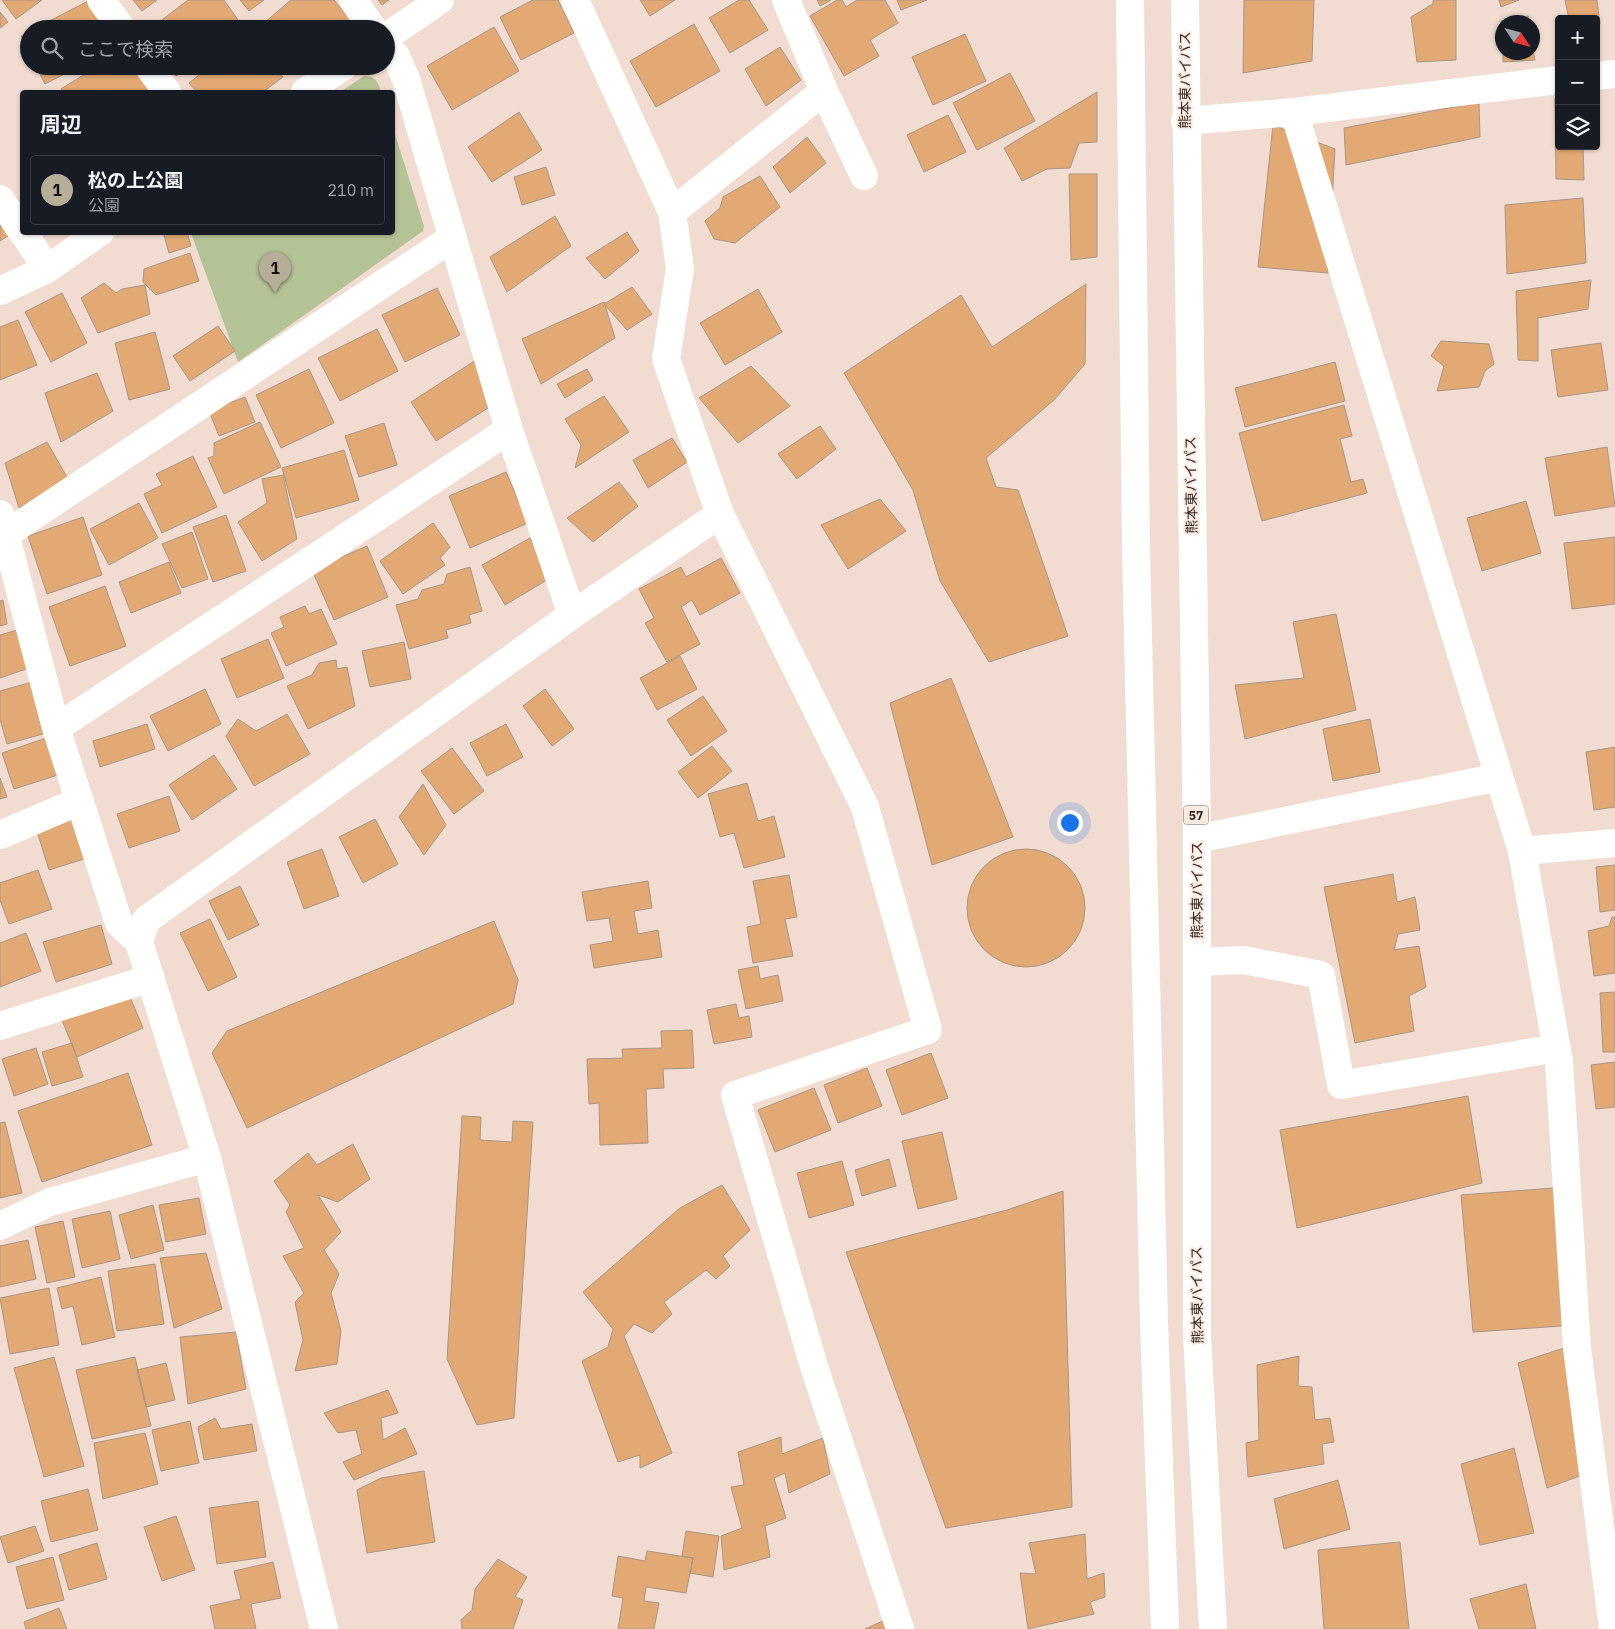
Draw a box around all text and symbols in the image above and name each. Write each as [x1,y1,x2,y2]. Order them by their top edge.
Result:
north arrow [1495,15,1540,60]
map controls [1555,15,1600,150]
button: + [1555,15,1600,60]
search box [20,20,395,75]
street label: 熊本東バイパス [1176,31,1194,129]
icon: search [38,34,66,62]
text: ここで検索 [78,37,173,61]
button: − [1555,60,1600,105]
button: layers [1555,105,1600,150]
text: 周辺 [40,110,82,138]
text: 松の上公園 [88,168,183,192]
text: 1 [52,180,62,200]
text: 210 m [327,180,374,200]
text: 公園 [88,195,120,215]
pin: 1 [259,252,291,293]
street label: 熊本東バイパス [1181,436,1201,534]
road number: 57 [1184,806,1208,824]
your location [1057,810,1083,836]
street label: 熊本東バイパス [1188,841,1206,939]
street label: 熊本東バイパス [1187,1246,1207,1344]

